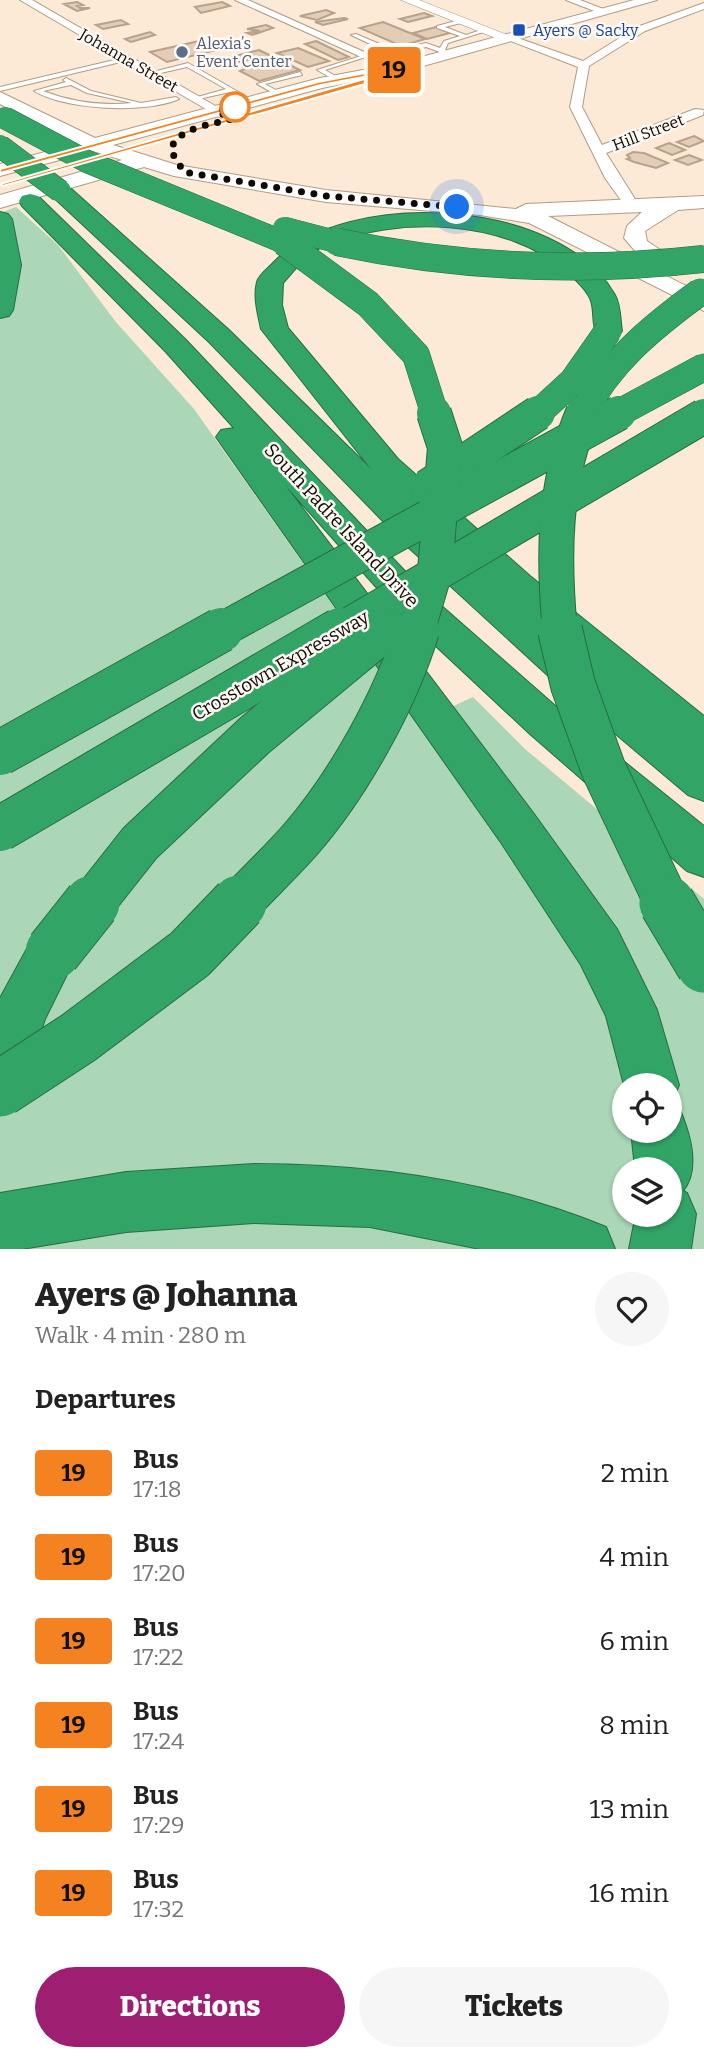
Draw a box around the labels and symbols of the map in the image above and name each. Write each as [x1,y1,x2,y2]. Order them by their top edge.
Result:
place label: Ayers @ Sacky [533,21,639,40]
marker: Ayers @ Sacky [511,22,527,38]
street label: Johanna Street [75,24,181,96]
place label: Alexia’s Event Center [196,34,292,71]
marker: Alexia’s Event Center [174,44,190,60]
line badge: 19 [362,47,426,93]
unlabelled marker [220,92,250,122]
street label: Hill Street [610,110,687,155]
your location [439,189,474,224]
street label: South Padre Island Drive [260,439,424,612]
street label: Crosstown Expressway [188,605,374,726]

